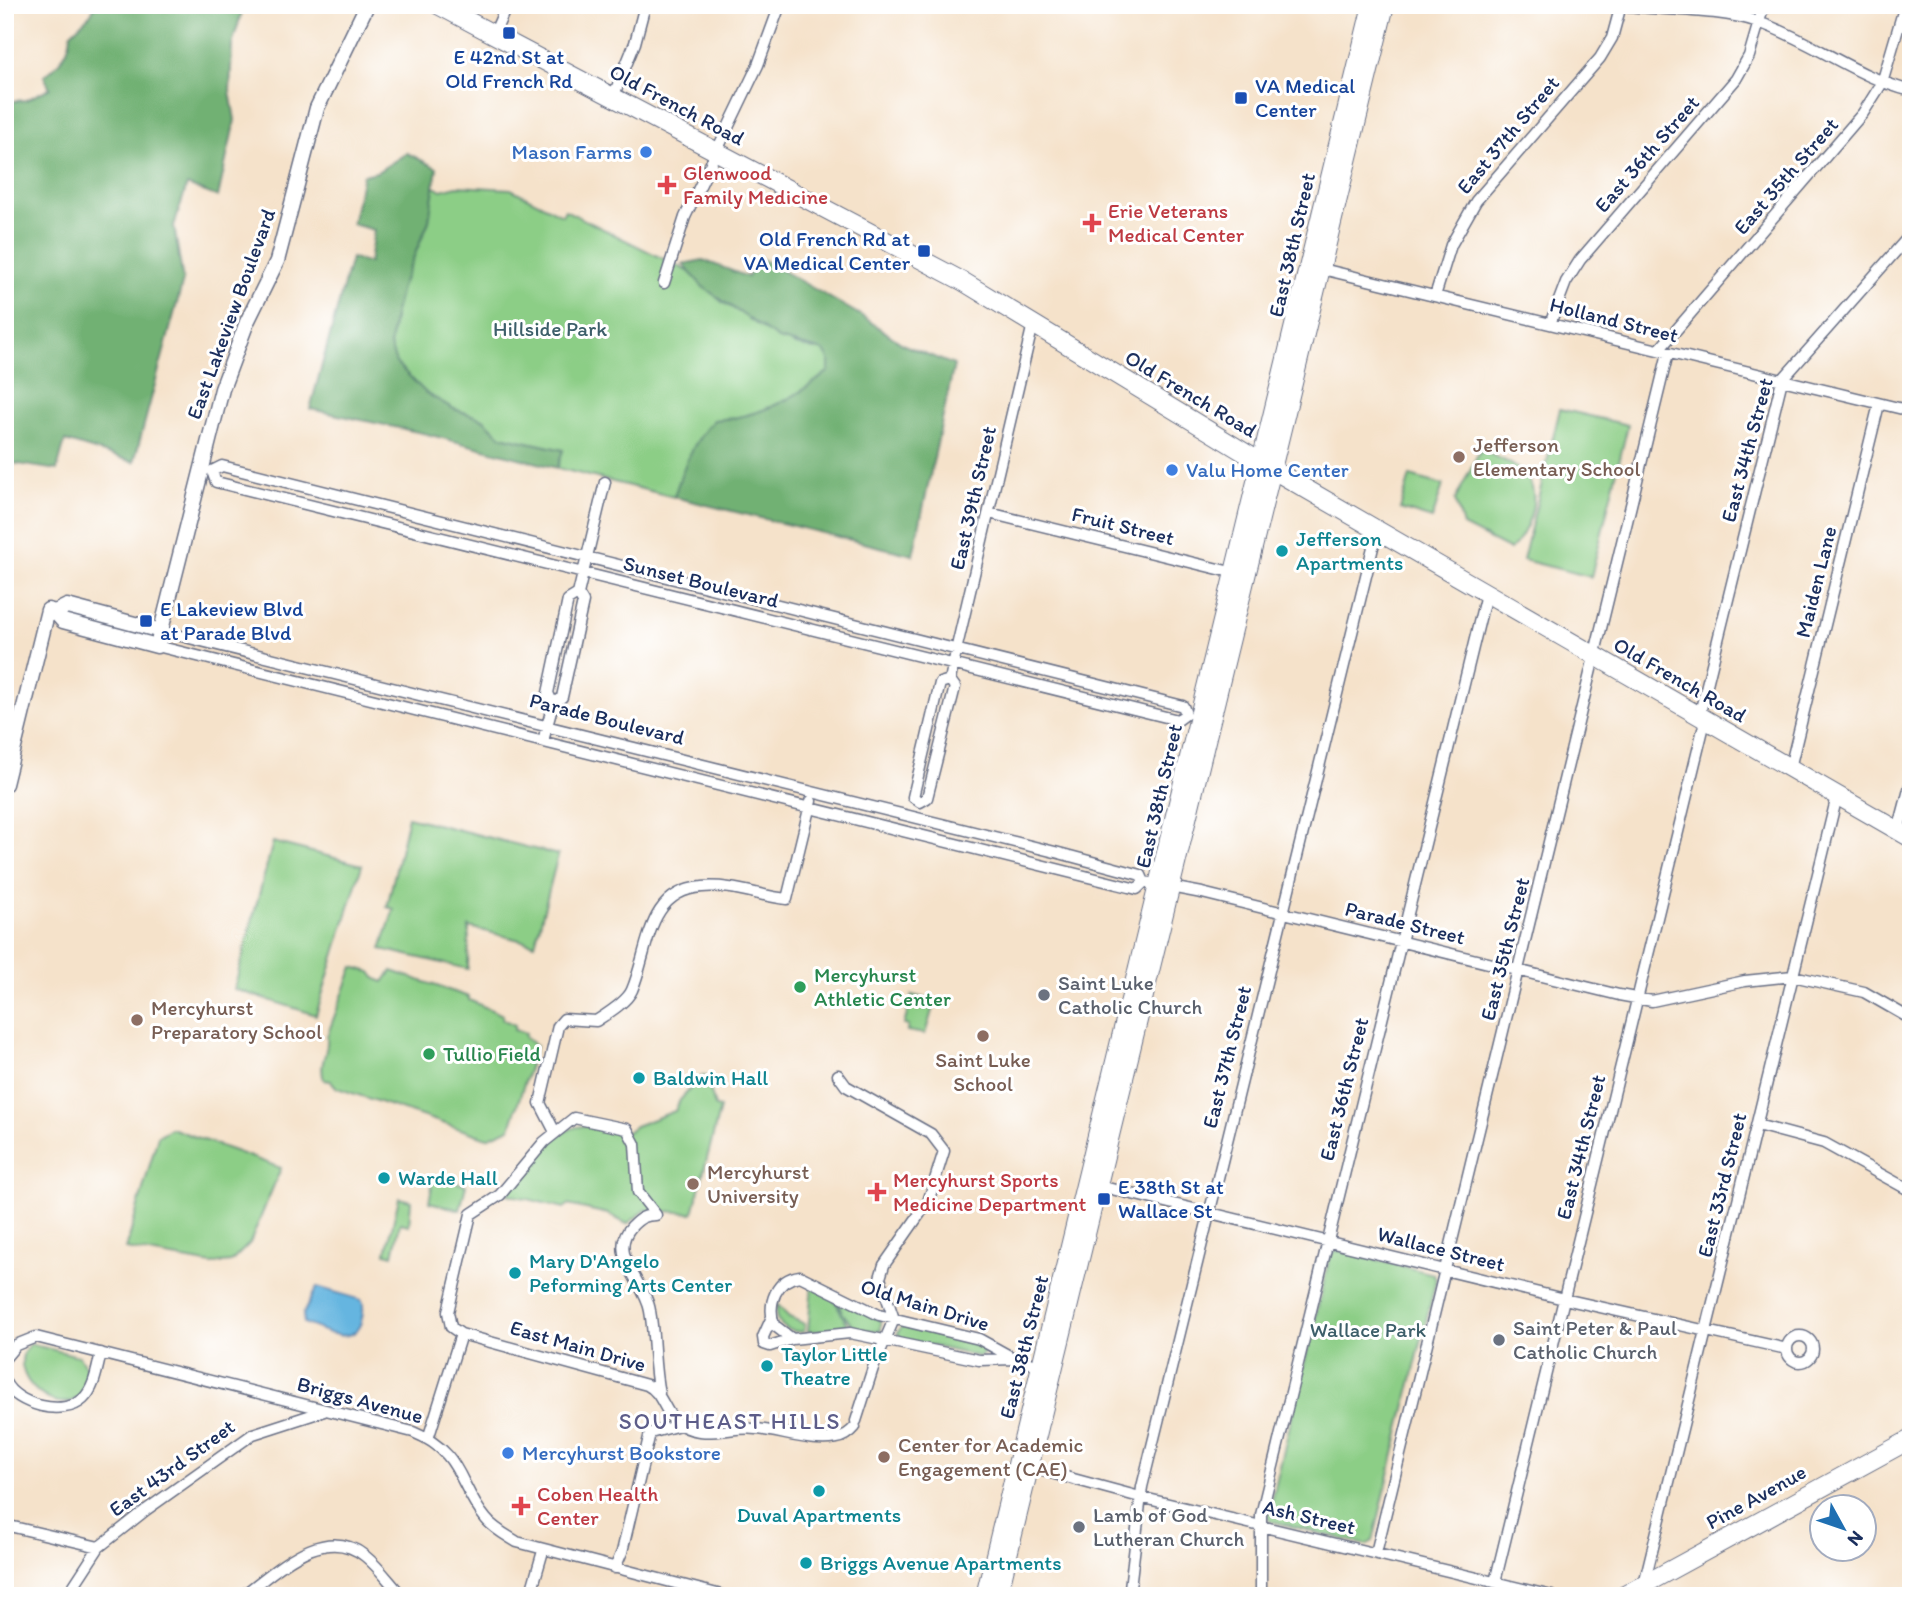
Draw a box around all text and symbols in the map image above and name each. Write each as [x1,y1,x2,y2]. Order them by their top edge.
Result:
marker: E 42nd St at Old French Rd [501,25,517,41]
place label: E 42nd St at Old French Rd [445,44,573,93]
street label: Old French Road [605,58,749,151]
street label: East 37th Street [1451,71,1564,199]
place label: VA Medical Center [1255,73,1355,122]
marker: VA Medical Center [1233,90,1249,106]
street label: East 36th Street [1589,90,1704,217]
street label: East 35th Street [1728,112,1843,239]
place label: Mason Farms [512,139,632,164]
marker: Mason Farms [638,144,654,160]
place label: Glenwood Family Medicine [683,160,828,209]
street label: East 38th Street [1263,170,1320,319]
marker: Glenwood Family Medicine [657,175,677,195]
place label: Erie Veterans Medical Center [1108,198,1245,247]
street label: East Lakeview Boulevard [181,205,280,423]
marker: Erie Veterans Medical Center [1082,213,1102,233]
place label: Old French Rd at VA Medical Center [743,226,911,275]
marker: Old French Rd at VA Medical Center [916,243,932,259]
street label: Holland Street [1547,291,1681,348]
park label: Hillside Park [493,316,607,341]
street label: Old French Road [1121,344,1262,443]
street label: East 34th Street [1715,375,1778,525]
street label: East 39th Street [944,424,1001,572]
place label: Jefferson Elementary School [1473,432,1641,481]
marker: Jefferson Elementary School [1451,449,1467,465]
place label: Valu Home Center [1186,457,1349,482]
marker: Valu Home Center [1164,462,1180,478]
street label: Fruit Street [1069,501,1177,550]
street label: Maiden Lane [1790,524,1841,640]
place label: Jefferson Apartments [1296,526,1403,575]
marker: Jefferson Apartments [1274,543,1290,559]
street label: Sunset Boulevard [621,550,782,613]
place label: E Lakeview Blvd at Parade Blvd [160,596,304,645]
marker: E Lakeview Blvd at Parade Blvd [138,613,154,629]
street label: Old French Road [1609,631,1752,728]
street label: Parade Boulevard [527,687,688,750]
street label: East 38th Street [1130,721,1187,870]
street label: East 35th Street [1475,875,1534,1023]
street label: Parade Street [1342,896,1468,950]
place label: Mercyhurst Athletic Center [814,962,951,1011]
place label: Saint Luke Catholic Church [1058,970,1203,1019]
marker: Mercyhurst Athletic Center [792,979,808,995]
street label: East 37th Street [1197,983,1256,1131]
marker: Saint Luke Catholic Church [1036,987,1052,1003]
place label: Mercyhurst Preparatory School [151,995,322,1044]
marker: Mercyhurst Preparatory School [129,1012,145,1028]
street label: East 36th Street [1314,1015,1373,1163]
marker: Saint Luke School [975,1028,991,1044]
place label: Tullio Field [443,1041,541,1066]
marker: Tullio Field [421,1046,437,1062]
place label: Saint Luke School [935,1047,1031,1096]
place label: Baldwin Hall [653,1065,768,1090]
marker: Baldwin Hall [631,1070,647,1086]
street label: East 34th Street [1550,1072,1611,1222]
street label: East 33rd Street [1691,1110,1752,1260]
place label: Mercyhurst University [707,1159,809,1208]
place label: Warde Hall [398,1165,498,1190]
place label: Mercyhurst Sports Medicine Department [893,1167,1087,1216]
marker: Warde Hall [376,1170,392,1186]
place label: E 38th St at Wallace St [1118,1174,1224,1223]
marker: Mercyhurst University [685,1176,701,1192]
marker: Mercyhurst Sports Medicine Department [867,1182,887,1202]
marker: E 38th St at Wallace St [1096,1191,1112,1207]
street label: Wallace Street [1375,1221,1508,1276]
place label: Mary D'Angelo Peforming Arts Center [529,1248,732,1297]
marker: Mary D'Angelo Peforming Arts Center [507,1265,523,1281]
street label: East 38th Street [994,1272,1053,1421]
street label: Old Main Drive [858,1273,993,1336]
street label: East Main Drive [507,1314,649,1377]
place label: Saint Peter & Paul Catholic Church [1513,1315,1677,1364]
park label: Wallace Park [1310,1317,1426,1342]
marker: Saint Peter & Paul Catholic Church [1491,1332,1507,1348]
place label: Taylor Little Theatre [781,1341,888,1390]
marker: Taylor Little Theatre [759,1358,775,1374]
street label: Briggs Avenue [294,1371,426,1428]
district label: SOUTHEAST HILLS [619,1407,841,1435]
street label: East 43rd Street [104,1414,239,1522]
place label: Center for Academic Engagement (CAE) [898,1432,1084,1481]
place label: Mercyhurst Bookstore [522,1440,721,1465]
marker: Mercyhurst Bookstore [500,1445,516,1461]
marker: Center for Academic Engagement (CAE) [876,1449,892,1465]
street label: Pine Avenue [1701,1459,1810,1534]
place label: Coben Health Center [537,1481,659,1530]
marker: Duval Apartments [811,1483,827,1499]
north arrow [1808,1492,1878,1562]
street label: Ash Street [1260,1494,1358,1539]
marker: Coben Health Center [511,1496,531,1516]
place label: Duval Apartments [737,1502,901,1527]
place label: Lamb of God Lutheran Church [1093,1502,1244,1551]
marker: Lamb of God Lutheran Church [1071,1519,1087,1535]
text: N [1843,1526,1869,1551]
place label: Briggs Avenue Apartments [820,1550,1062,1575]
marker: Briggs Avenue Apartments [798,1555,814,1571]

